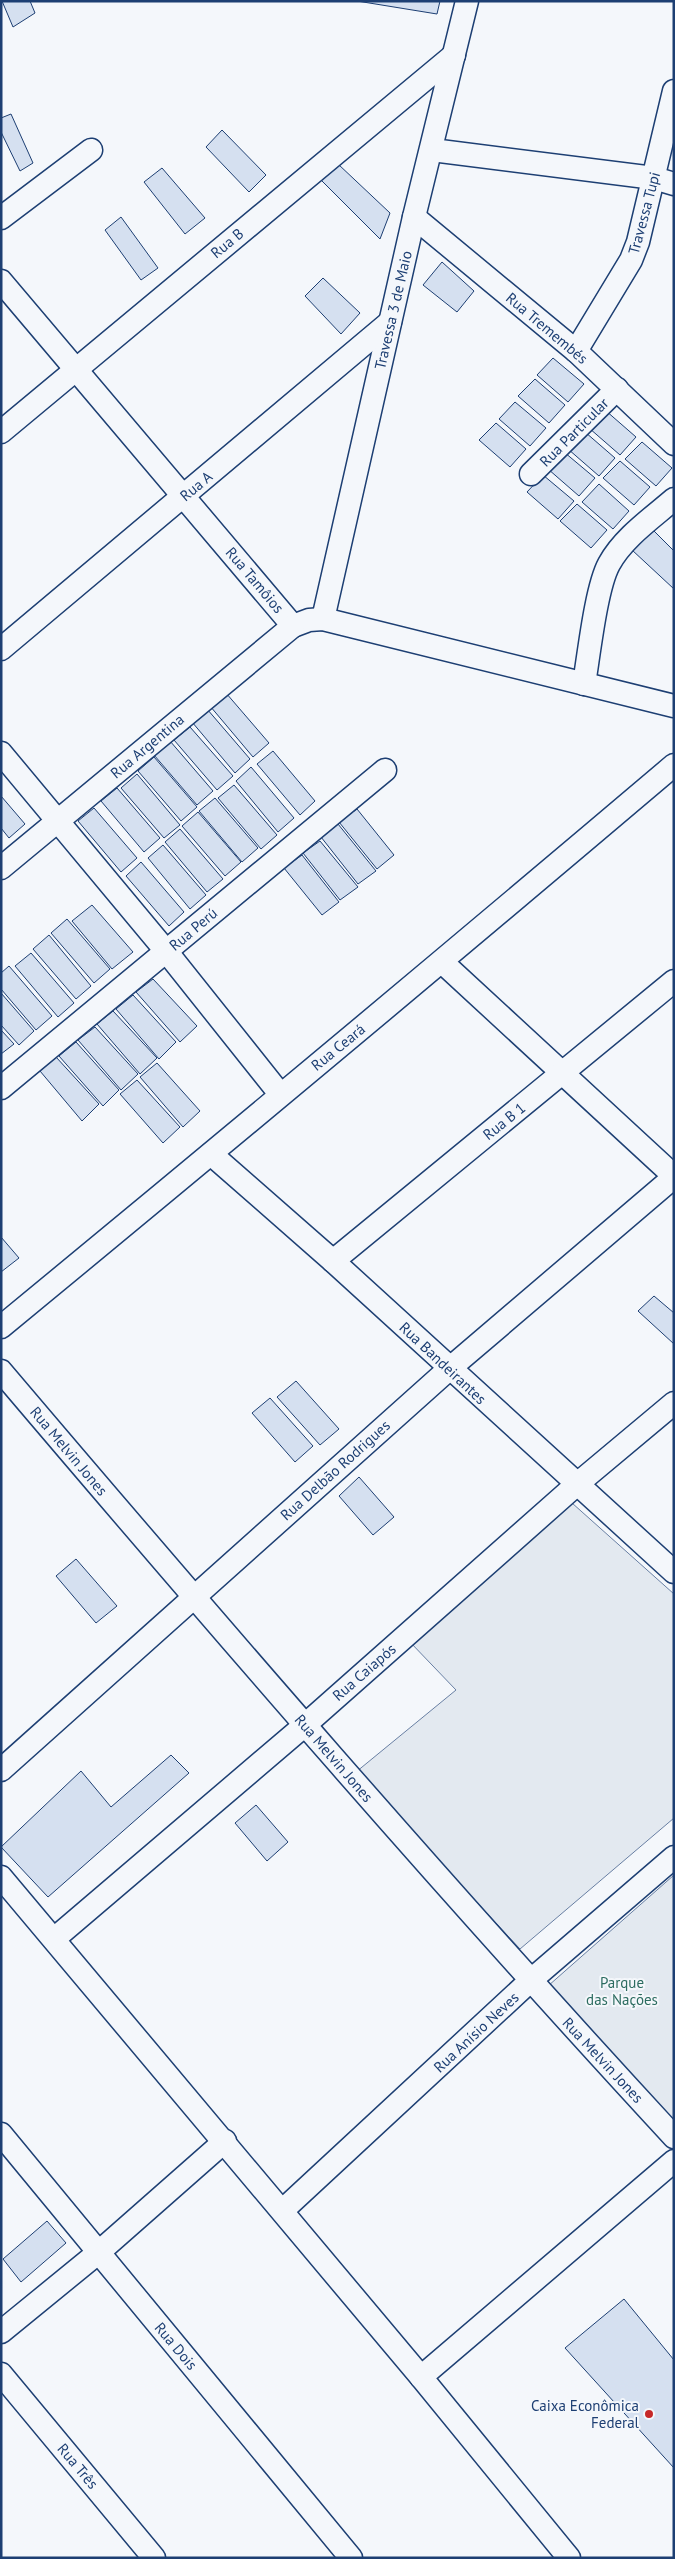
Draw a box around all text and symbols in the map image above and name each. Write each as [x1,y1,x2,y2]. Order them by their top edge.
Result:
street label: Travessa Tupi [624,170,664,256]
street label: Rua B [207,224,247,262]
street label: Travessa 3 de Maio [370,249,416,371]
street label: Rua Tremembés [502,288,592,368]
street label: Rua Particular [535,393,613,471]
street label: Rua A [176,467,216,505]
street label: Rua Tamôios [222,543,288,617]
street label: Rua Argentina [106,710,188,782]
street label: Rua Perú [165,903,221,955]
street label: Rua Ceará [307,1019,369,1075]
street label: Rua B 1 [479,1098,529,1144]
street label: Rua Bandeirantes [396,1318,490,1408]
street label: Rua Melvin Jones [26,1403,112,1499]
street label: Rua Delbão Rodrigues [276,1416,394,1524]
street label: Rua Caiapós [328,1639,400,1705]
street label: Rua Melvin Jones [291,1710,377,1806]
park label: Parque das Nações [586,1973,658,2009]
street label: Rua Anísio Neves [429,1988,523,2076]
street label: Rua Melvin Jones [558,2013,648,2107]
street label: Rua Dois [151,2318,201,2374]
place label: Caixa Econômica Federal [531,2396,640,2432]
marker: Caixa Econômica Federal [643,2408,655,2420]
street label: Rua Três [53,2439,103,2493]

